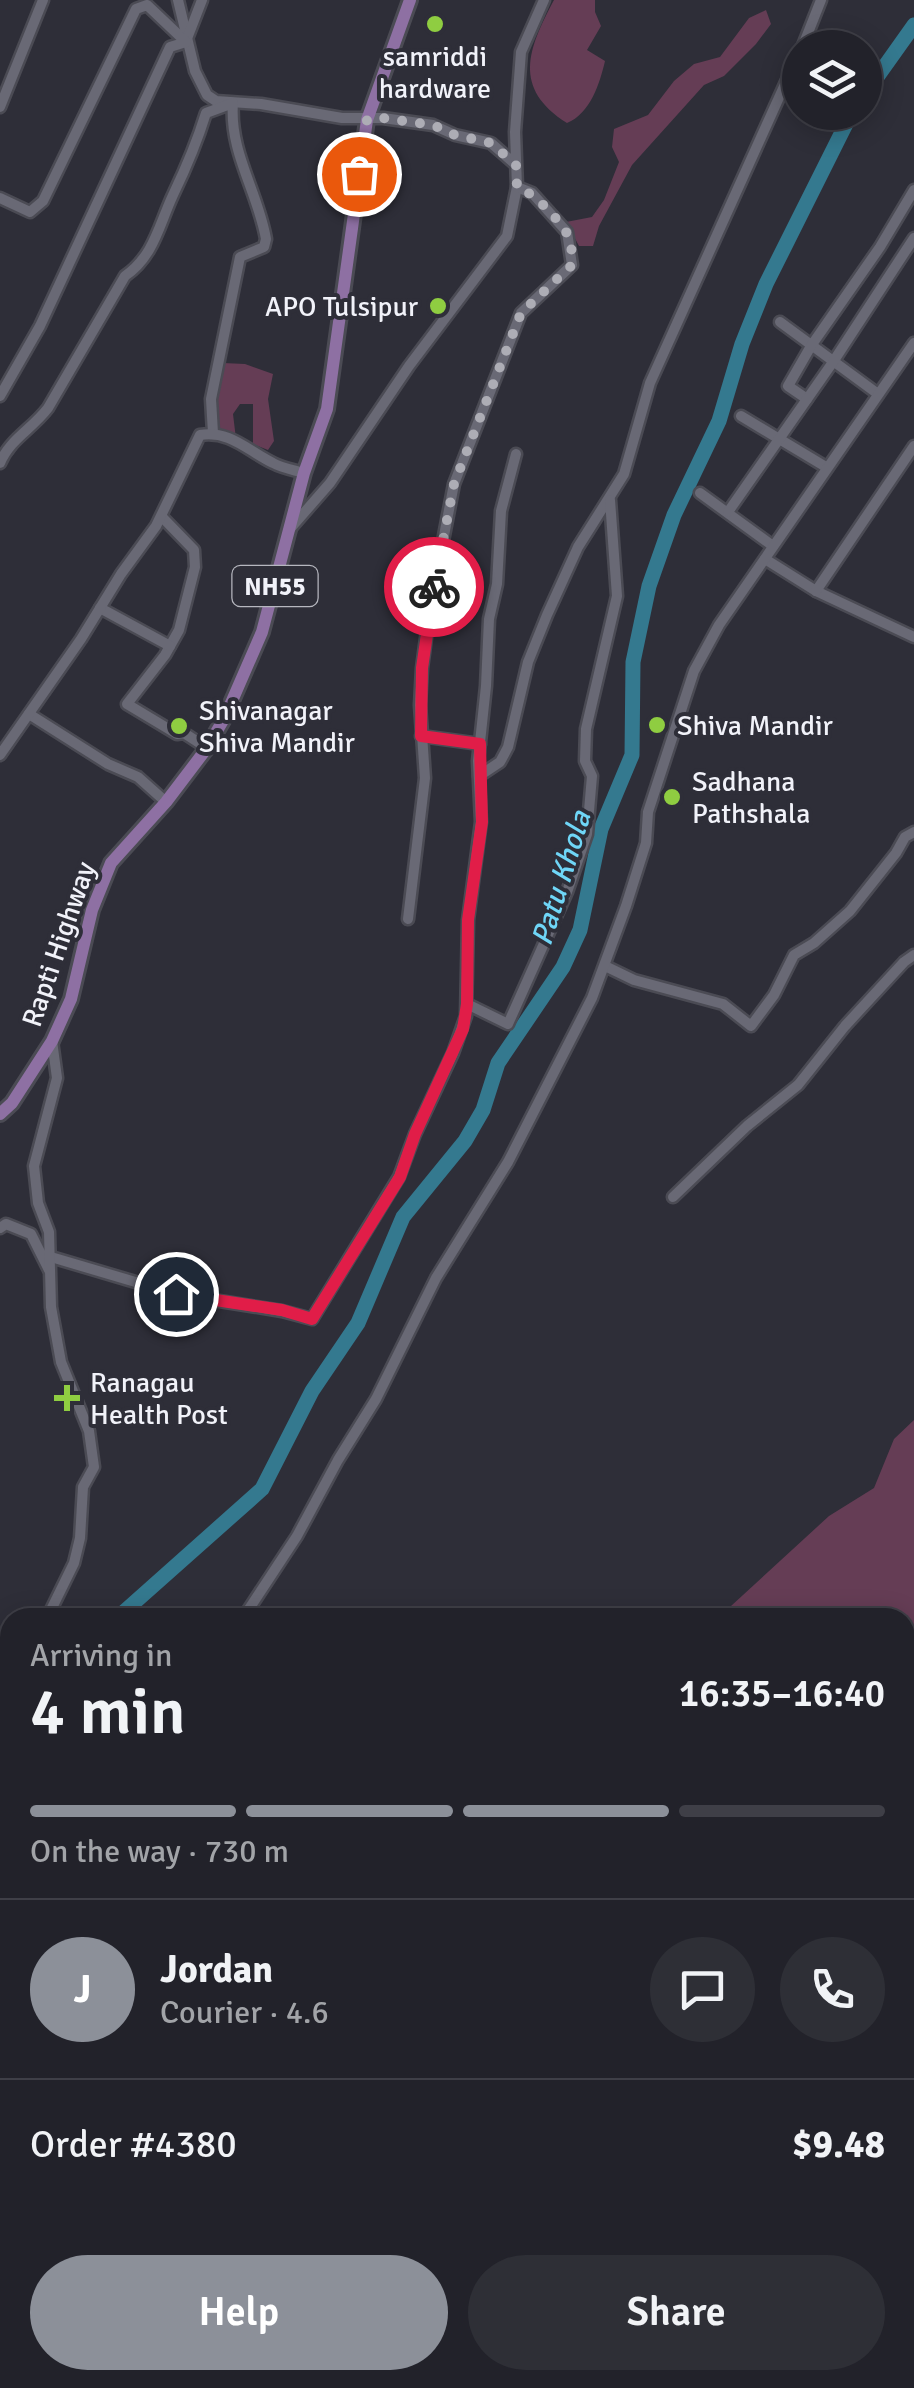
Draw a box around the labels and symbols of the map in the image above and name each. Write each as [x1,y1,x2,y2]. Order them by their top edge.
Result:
marker: samriddi hardware [424,13,446,35]
place label: samriddi hardware [379,40,491,106]
pin [317,132,402,217]
place label: APO Tulsipur [265,290,419,324]
marker: APO Tulsipur [427,295,449,317]
courier [384,537,484,637]
road number: NH55 [232,566,318,606]
place label: Shivanagar Shiva Mandir [199,694,356,760]
place label: Shiva Mandir [677,709,834,743]
marker: Shiva Mandir [646,714,668,736]
marker: Shivanagar Shiva Mandir [168,715,190,737]
place label: Sadhana Pathshala [692,765,810,831]
marker: Sadhana Pathshala [661,786,683,808]
water label: Patu Khola [524,806,600,950]
street label: Rapti Highway [15,857,103,1031]
pin [134,1252,219,1337]
place label: Ranagau Health Post [90,1366,228,1432]
marker: Ranagau Health Post [54,1385,80,1411]

